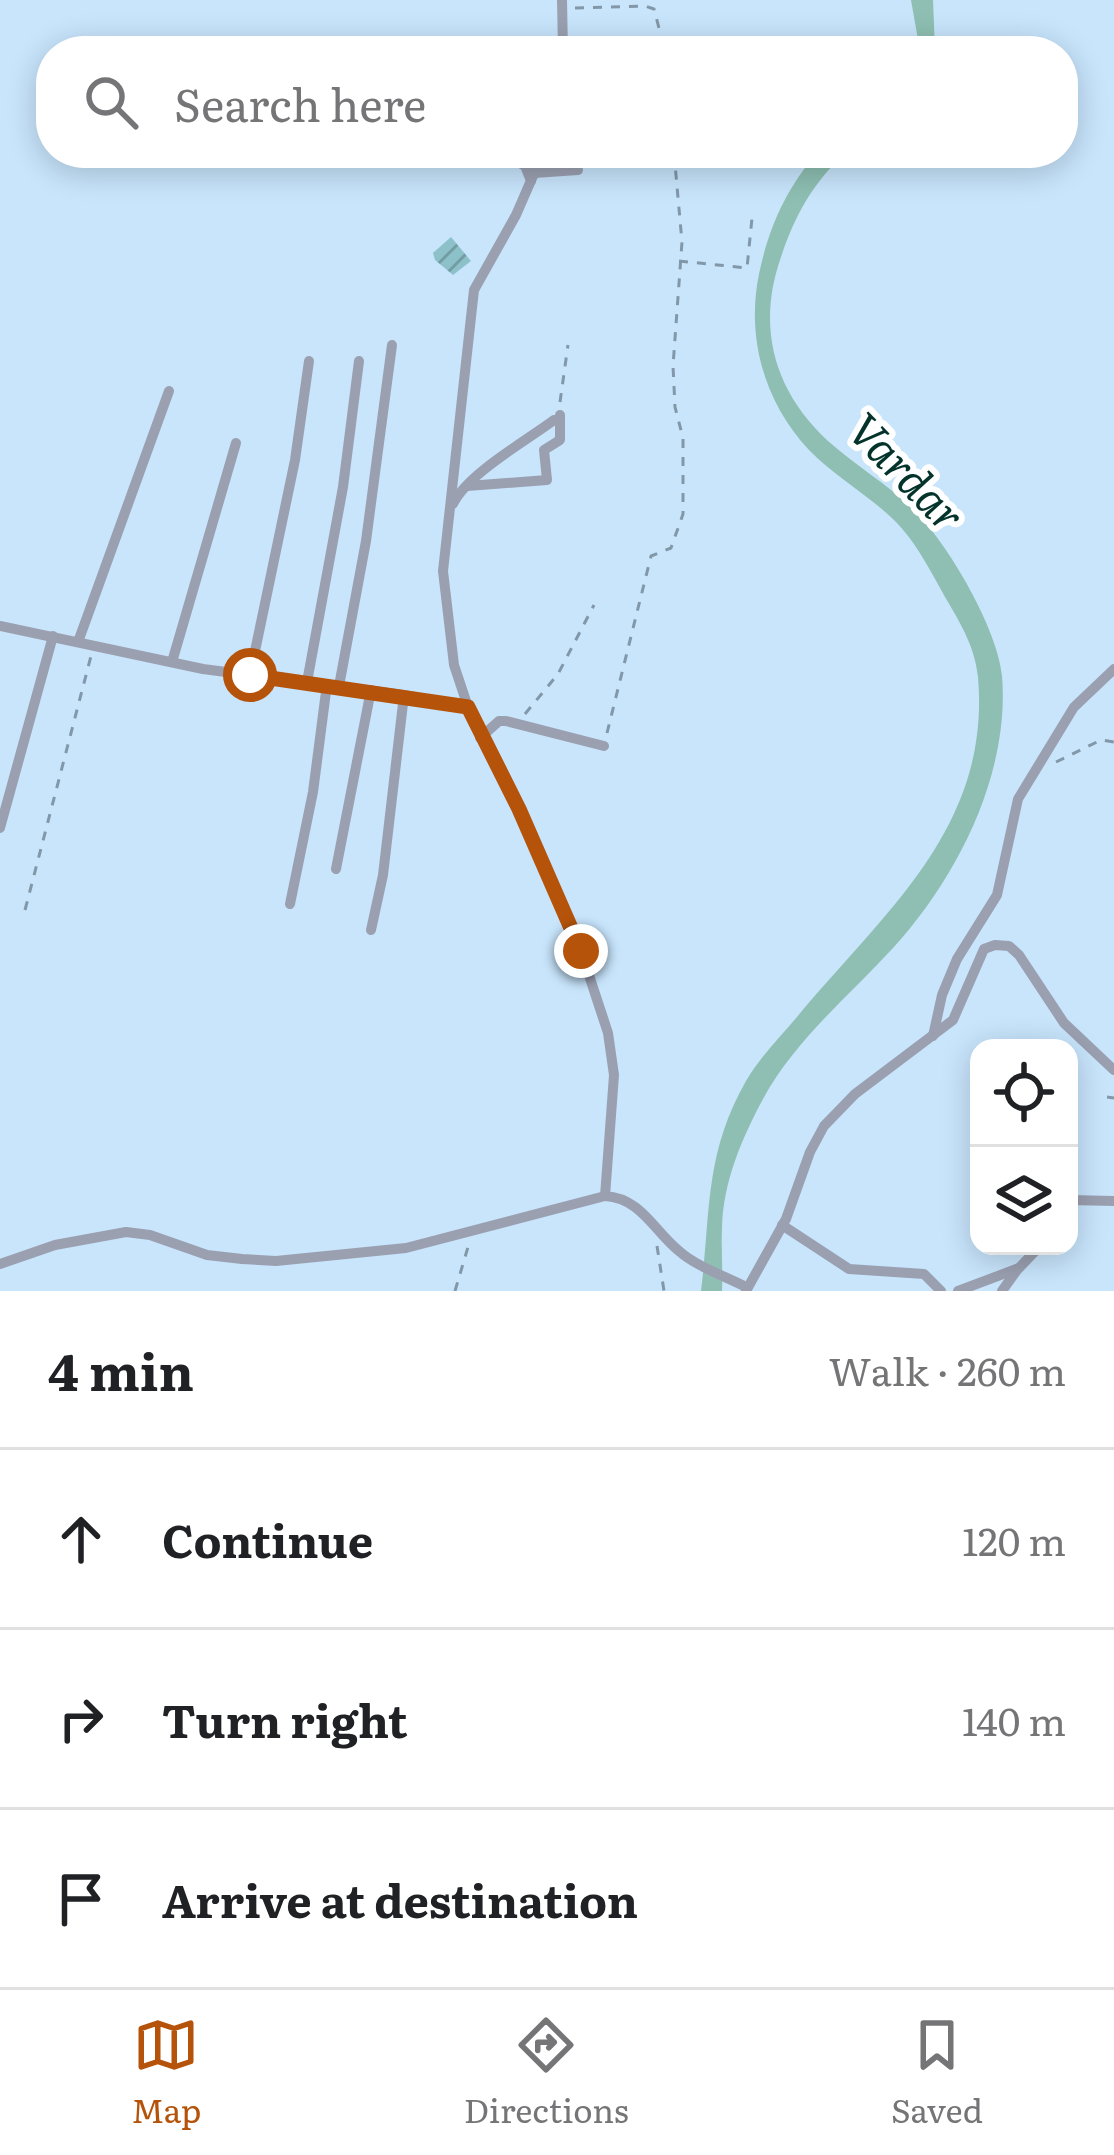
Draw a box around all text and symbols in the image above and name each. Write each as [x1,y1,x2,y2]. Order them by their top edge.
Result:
search box [36,36,1078,168]
icon: search [78,69,144,135]
text: Search here [174,69,426,136]
water label: Vardar [835,396,982,545]
route start [223,648,277,702]
route end [554,924,608,978]
map controls [970,1039,1078,1255]
button: locate [970,1039,1078,1147]
button: layers [970,1147,1078,1255]
text: 4 min [48,1331,194,1407]
text: Walk · 260 m [829,1340,1066,1398]
text: Continue [162,1505,373,1572]
icon: ahead [48,1506,114,1572]
text: 120 m [962,1510,1066,1568]
text: Turn right [162,1685,408,1752]
icon: right [48,1686,114,1752]
text: 140 m [962,1690,1066,1748]
text: Arrive at destination [162,1865,638,1932]
icon: arrive [48,1866,114,1932]
tab: Map [131,2012,201,2133]
tab: Directions [464,2012,629,2133]
tab: Saved [891,2012,983,2133]

